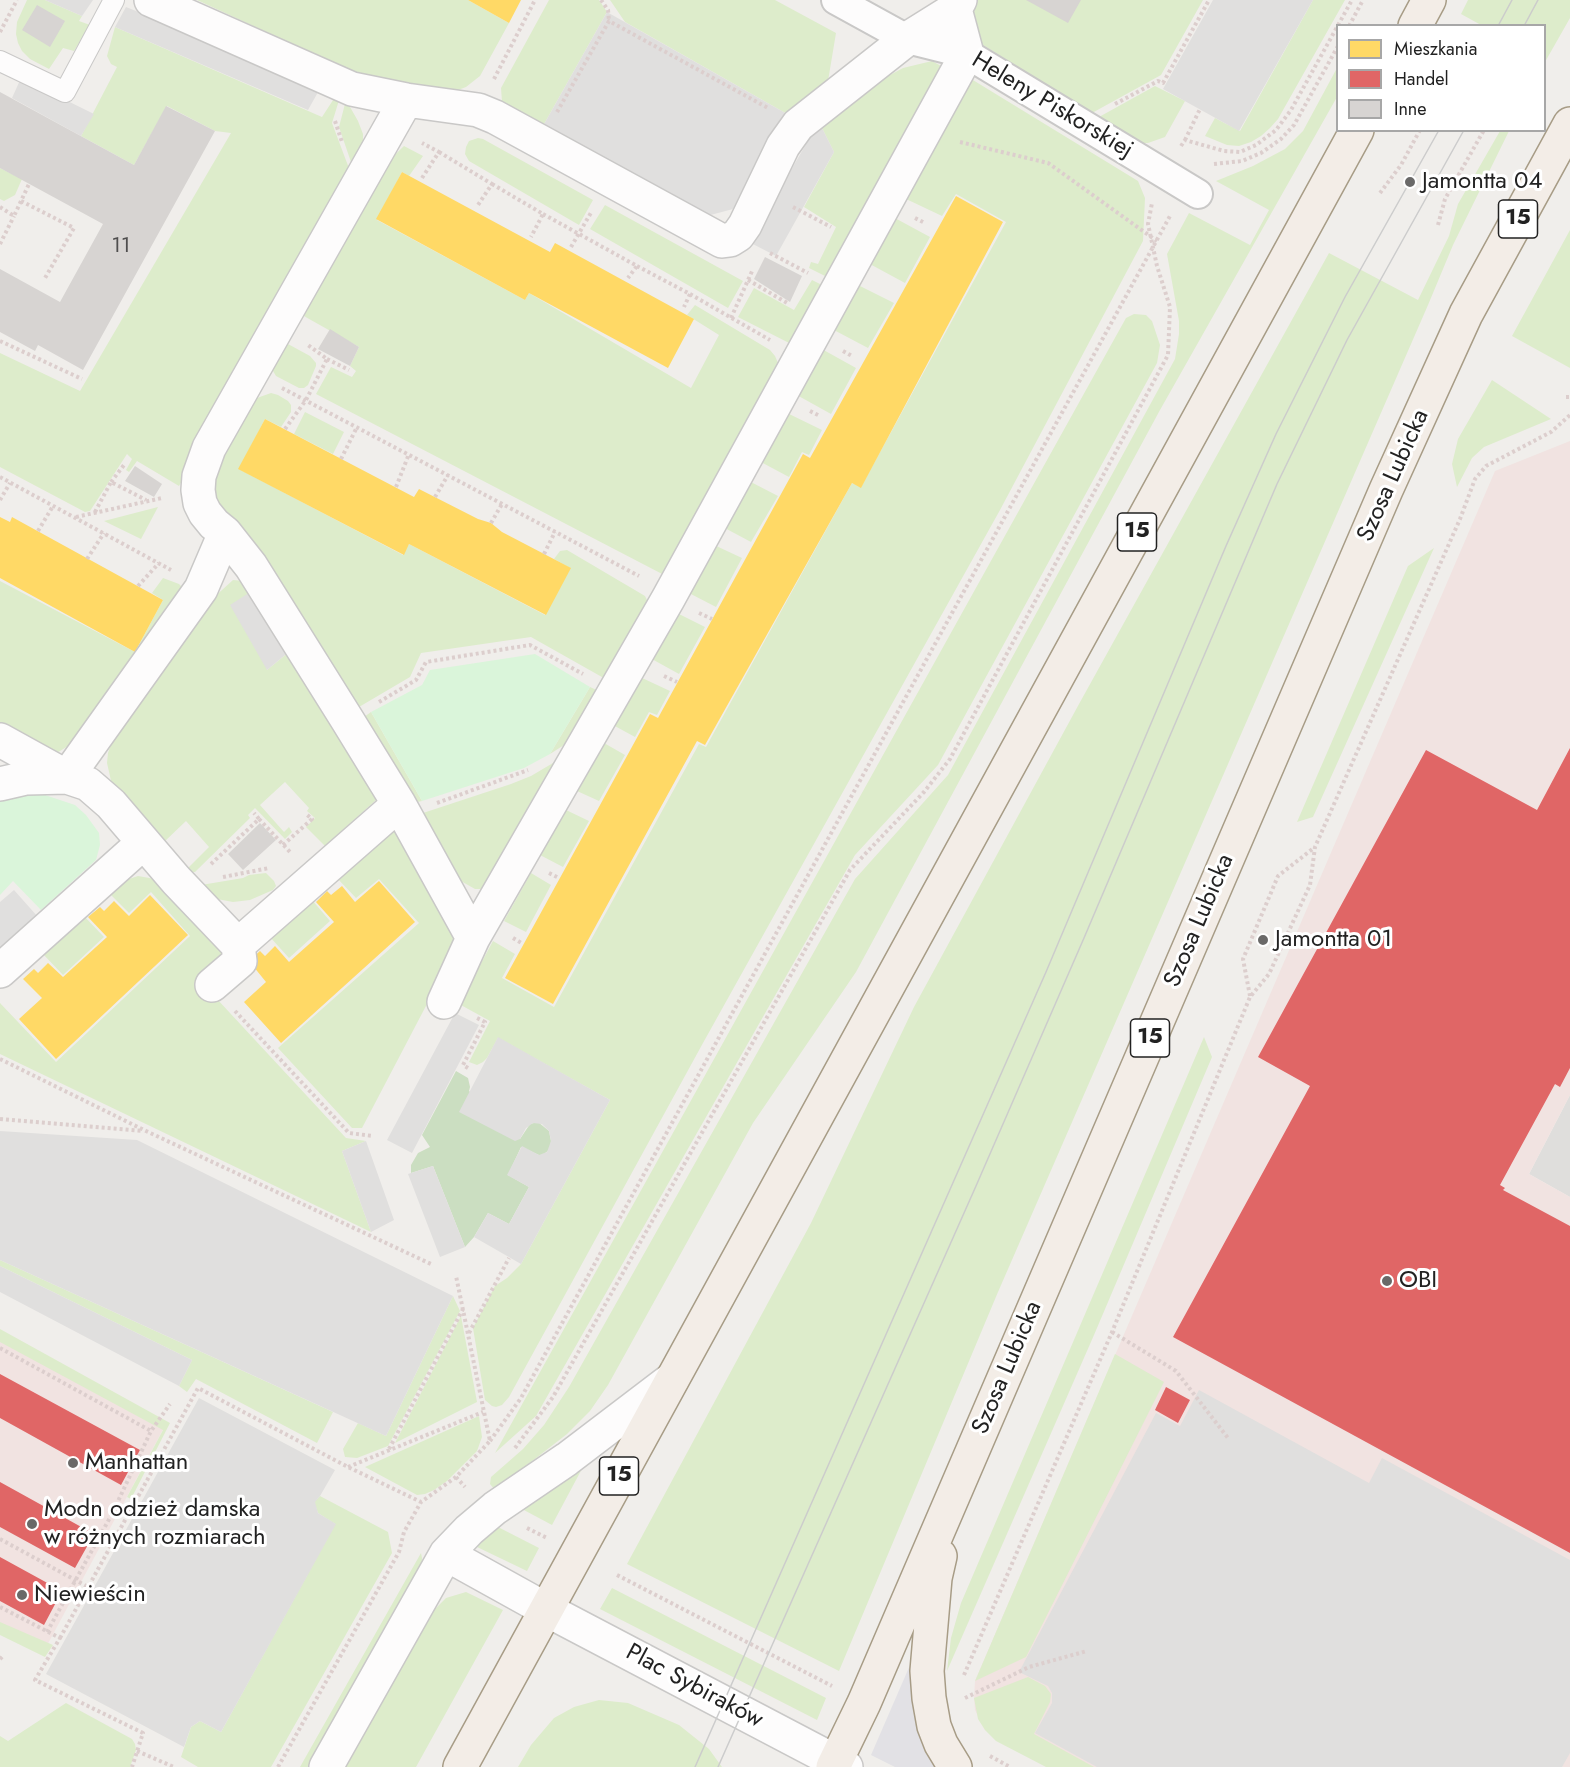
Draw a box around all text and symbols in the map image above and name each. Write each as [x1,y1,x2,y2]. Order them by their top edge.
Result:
legend [1336,24,1546,132]
text: Mieszkania [1394,36,1477,62]
street label: Heleny Piskorskiej [966,47,1138,165]
text: Handel [1394,66,1449,92]
text: Inne [1394,96,1427,122]
place label: Jamontta 04 [1422,168,1542,196]
marker: Jamontta 04 [1403,175,1417,189]
road number: 15 [1498,200,1538,238]
house number: 11 [112,234,130,260]
street label: Szosa Lubicka [1352,405,1436,547]
road number: 15 [1118,513,1156,551]
street label: Szosa Lubicka [1159,850,1241,992]
place label: Jamontta 01 [1275,926,1392,954]
marker: Jamontta 01 [1256,933,1270,947]
road number: 15 [1130,1019,1170,1057]
place label: OBI [1399,1267,1437,1295]
marker: OBI [1380,1274,1394,1288]
street label: Szosa Lubicka [967,1297,1049,1439]
place label: Manhattan [85,1449,188,1477]
marker: Manhattan [66,1456,80,1470]
road number: 15 [600,1457,638,1495]
place label: Modn odzież damska w różnych rozmiarach [44,1496,265,1552]
marker: Modn odzież damska w różnych rozmiarach [25,1517,39,1531]
place label: Niewieścin [34,1581,146,1609]
marker: Niewieścin [15,1588,29,1602]
street label: Plac Sybiraków [620,1639,768,1735]

